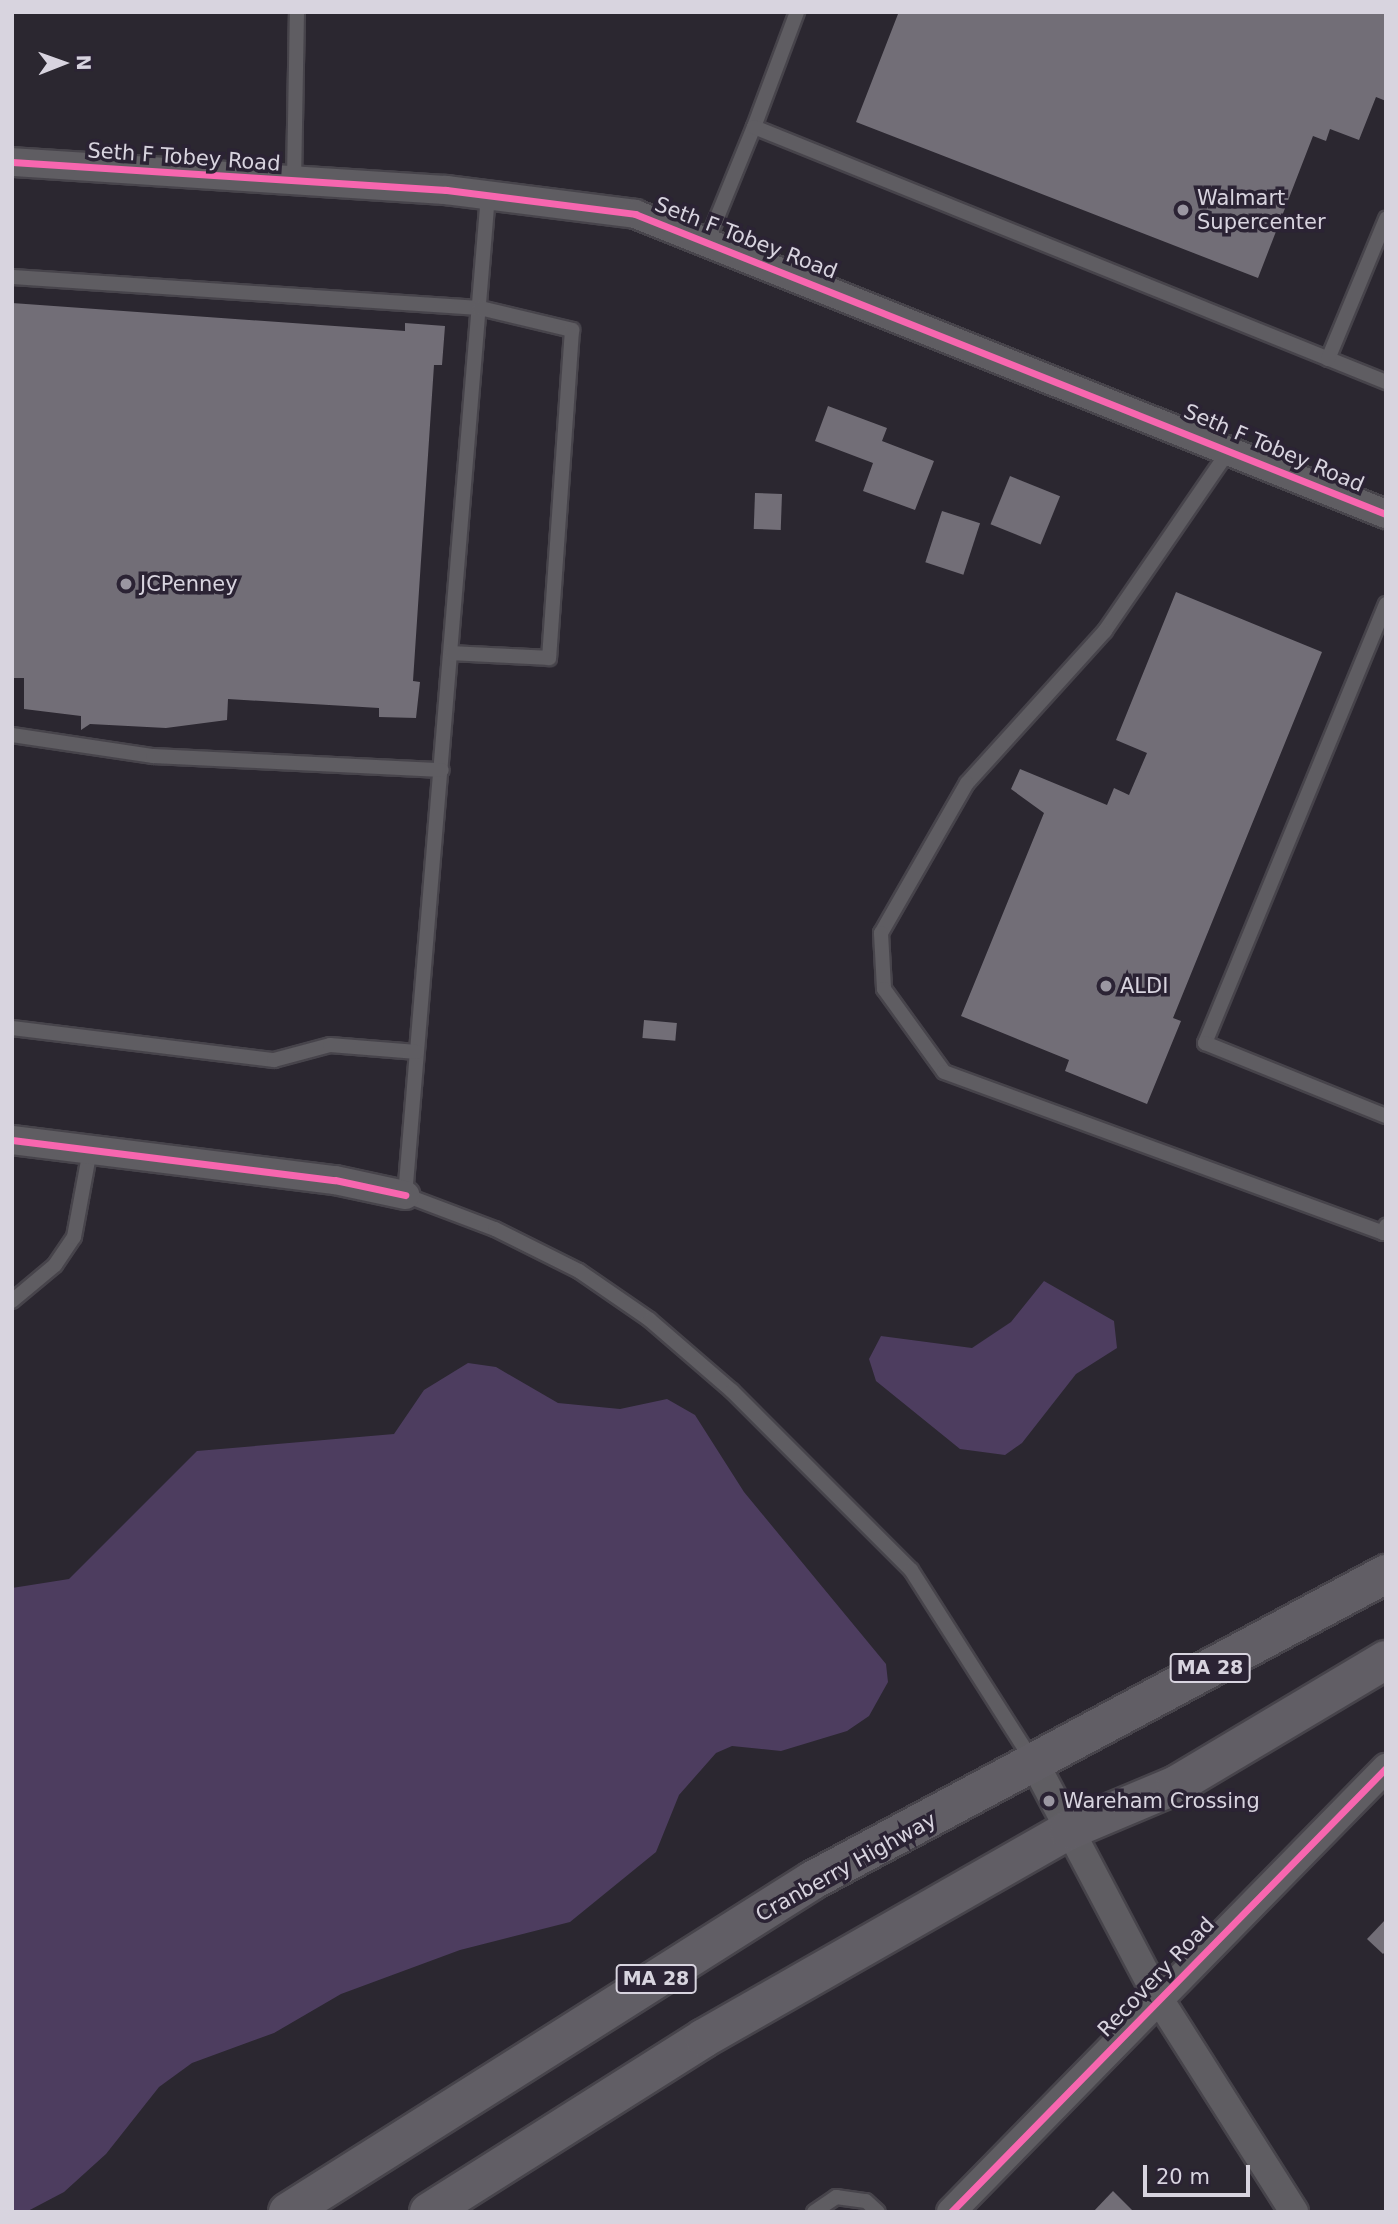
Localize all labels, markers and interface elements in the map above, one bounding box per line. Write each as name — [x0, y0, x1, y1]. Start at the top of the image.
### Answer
north arrow — [28, 28, 98, 98]
text: N — [73, 54, 95, 71]
street label: Seth F Tobey Road — [87, 138, 281, 176]
place label: Walmart Supercenter — [1197, 185, 1326, 235]
street label: Seth F Tobey Road — [651, 192, 841, 284]
marker: Walmart Supercenter — [1175, 202, 1191, 218]
street label: Seth F Tobey Road — [1180, 399, 1368, 497]
place label: JCPenney — [140, 571, 238, 597]
marker: JCPenney — [118, 576, 134, 592]
place label: ALDI — [1120, 973, 1168, 999]
marker: ALDI — [1098, 978, 1114, 994]
road number: MA 28 — [1168, 1652, 1252, 1684]
place label: Wareham Crossing — [1063, 1788, 1260, 1814]
marker: Wareham Crossing — [1041, 1793, 1057, 1809]
street label: Cranberry Highway — [751, 1807, 941, 1927]
street label: Recovery Road — [1092, 1912, 1220, 2042]
road number: MA 28 — [614, 1964, 698, 1994]
scale bar — [1146, 2150, 1253, 2194]
text: 20 m — [1156, 2165, 1210, 2189]

